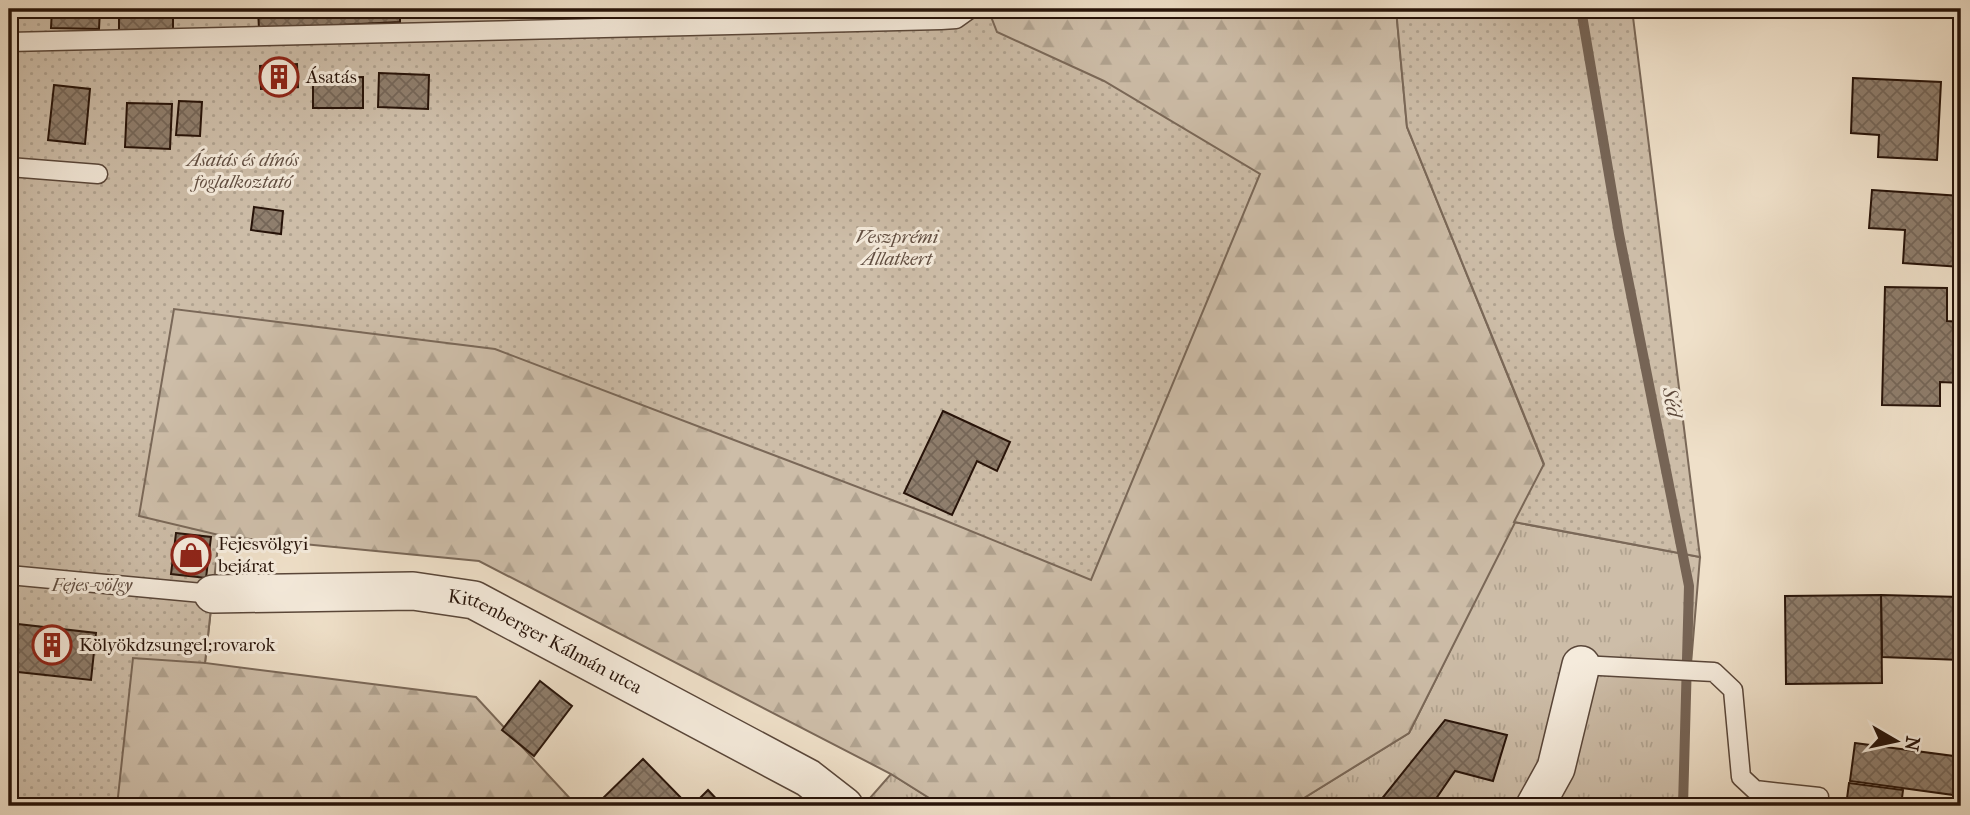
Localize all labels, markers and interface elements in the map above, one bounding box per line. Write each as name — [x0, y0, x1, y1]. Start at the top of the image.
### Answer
building icon: Ásatás — [258, 56, 300, 98]
place label: Ásatás — [305, 66, 357, 88]
park label: Ásatás és dínós foglalkoztató — [185, 148, 300, 193]
park label: Veszprémi Állatkert — [856, 226, 940, 270]
water label: Séd — [1657, 384, 1687, 421]
place label: Fejesvölgyi bejárat — [217, 533, 309, 577]
shop icon: Fejesvölgyi bejárat — [170, 534, 212, 576]
park label: Fejes-völgy — [51, 574, 133, 596]
street label: Kittenberger Kálmán utca — [447, 585, 646, 699]
building icon: Kölyökdzsungel;rovarok — [31, 624, 73, 666]
place label: Kölyökdzsungel;rovarok — [79, 634, 276, 656]
north arrow — [1862, 706, 1932, 776]
text: N — [1900, 735, 1924, 753]

